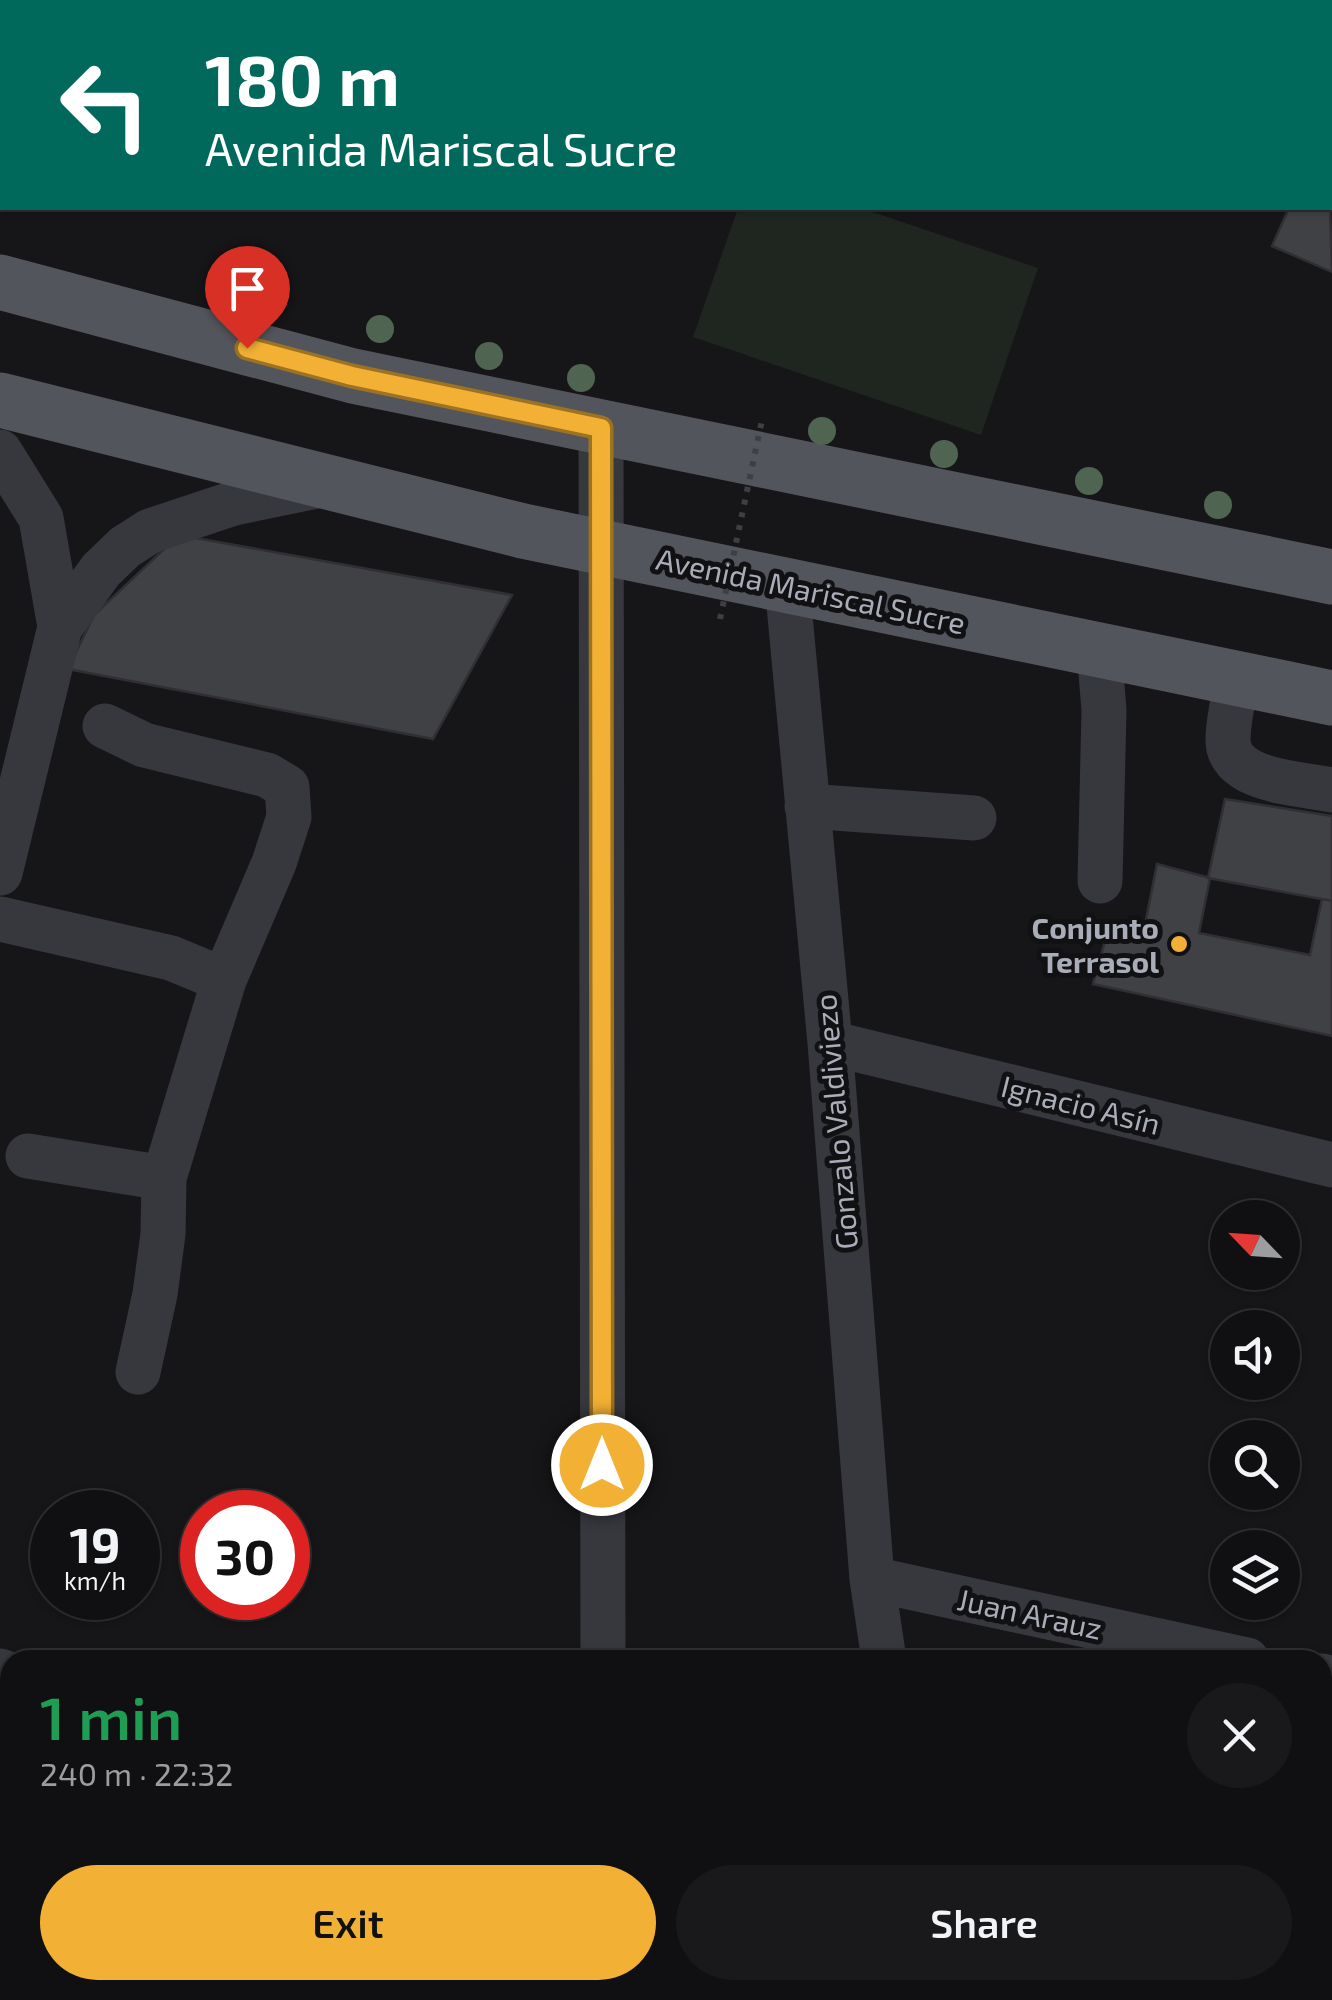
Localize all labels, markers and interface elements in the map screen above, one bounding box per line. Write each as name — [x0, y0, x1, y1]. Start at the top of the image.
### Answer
text: 180 m — [205, 36, 400, 120]
icon: left — [40, 40, 170, 170]
text: Avenida Mariscal Sucre — [205, 121, 677, 175]
pin — [205, 246, 290, 349]
icon: arrive — [220, 261, 275, 316]
street label: Avenida Mariscal Sucre — [653, 540, 969, 640]
place label: Conjunto Terrasol — [1032, 909, 1159, 979]
marker: Conjunto Terrasol — [1168, 933, 1190, 955]
street label: Gonzalo Valdiviezo — [806, 993, 864, 1251]
street label: Ignacio Asín — [998, 1067, 1164, 1141]
north arrow — [1210, 1200, 1300, 1290]
map controls — [1210, 1200, 1300, 1620]
button: sound — [1210, 1310, 1300, 1400]
position arrow — [550, 1413, 654, 1517]
button: search — [1210, 1420, 1300, 1510]
speed limit sign: 30 — [180, 1490, 310, 1620]
text: 19 — [69, 1513, 121, 1573]
button: layers — [1210, 1530, 1300, 1620]
text: km/h — [64, 1565, 126, 1595]
street label: Juan Arauz — [954, 1580, 1106, 1646]
text: 1 min — [40, 1680, 182, 1752]
button: close — [1187, 1683, 1292, 1788]
text: 240 m · 22:32 — [40, 1754, 233, 1792]
button: Exit — [40, 1865, 656, 1980]
button: Share — [676, 1865, 1292, 1980]

